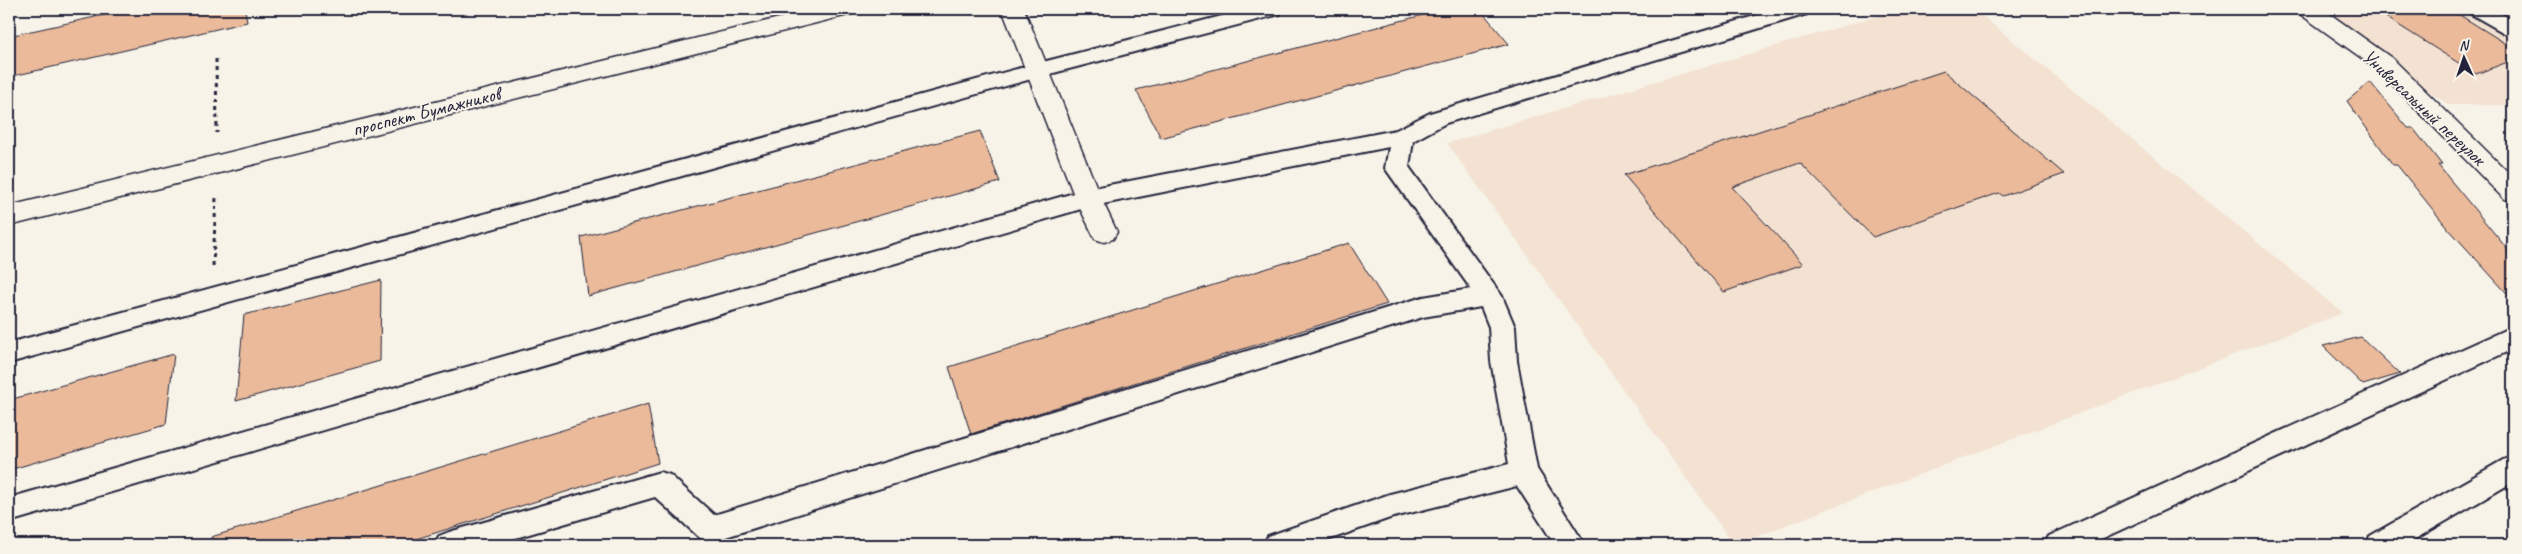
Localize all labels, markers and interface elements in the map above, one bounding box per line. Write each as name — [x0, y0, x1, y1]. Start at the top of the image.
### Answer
north arrow — [2440, 32, 2490, 82]
text: N — [2459, 37, 2470, 54]
street label: Универсальный переулок — [2357, 44, 2492, 172]
street label: проспект Бумажников — [350, 80, 506, 142]

